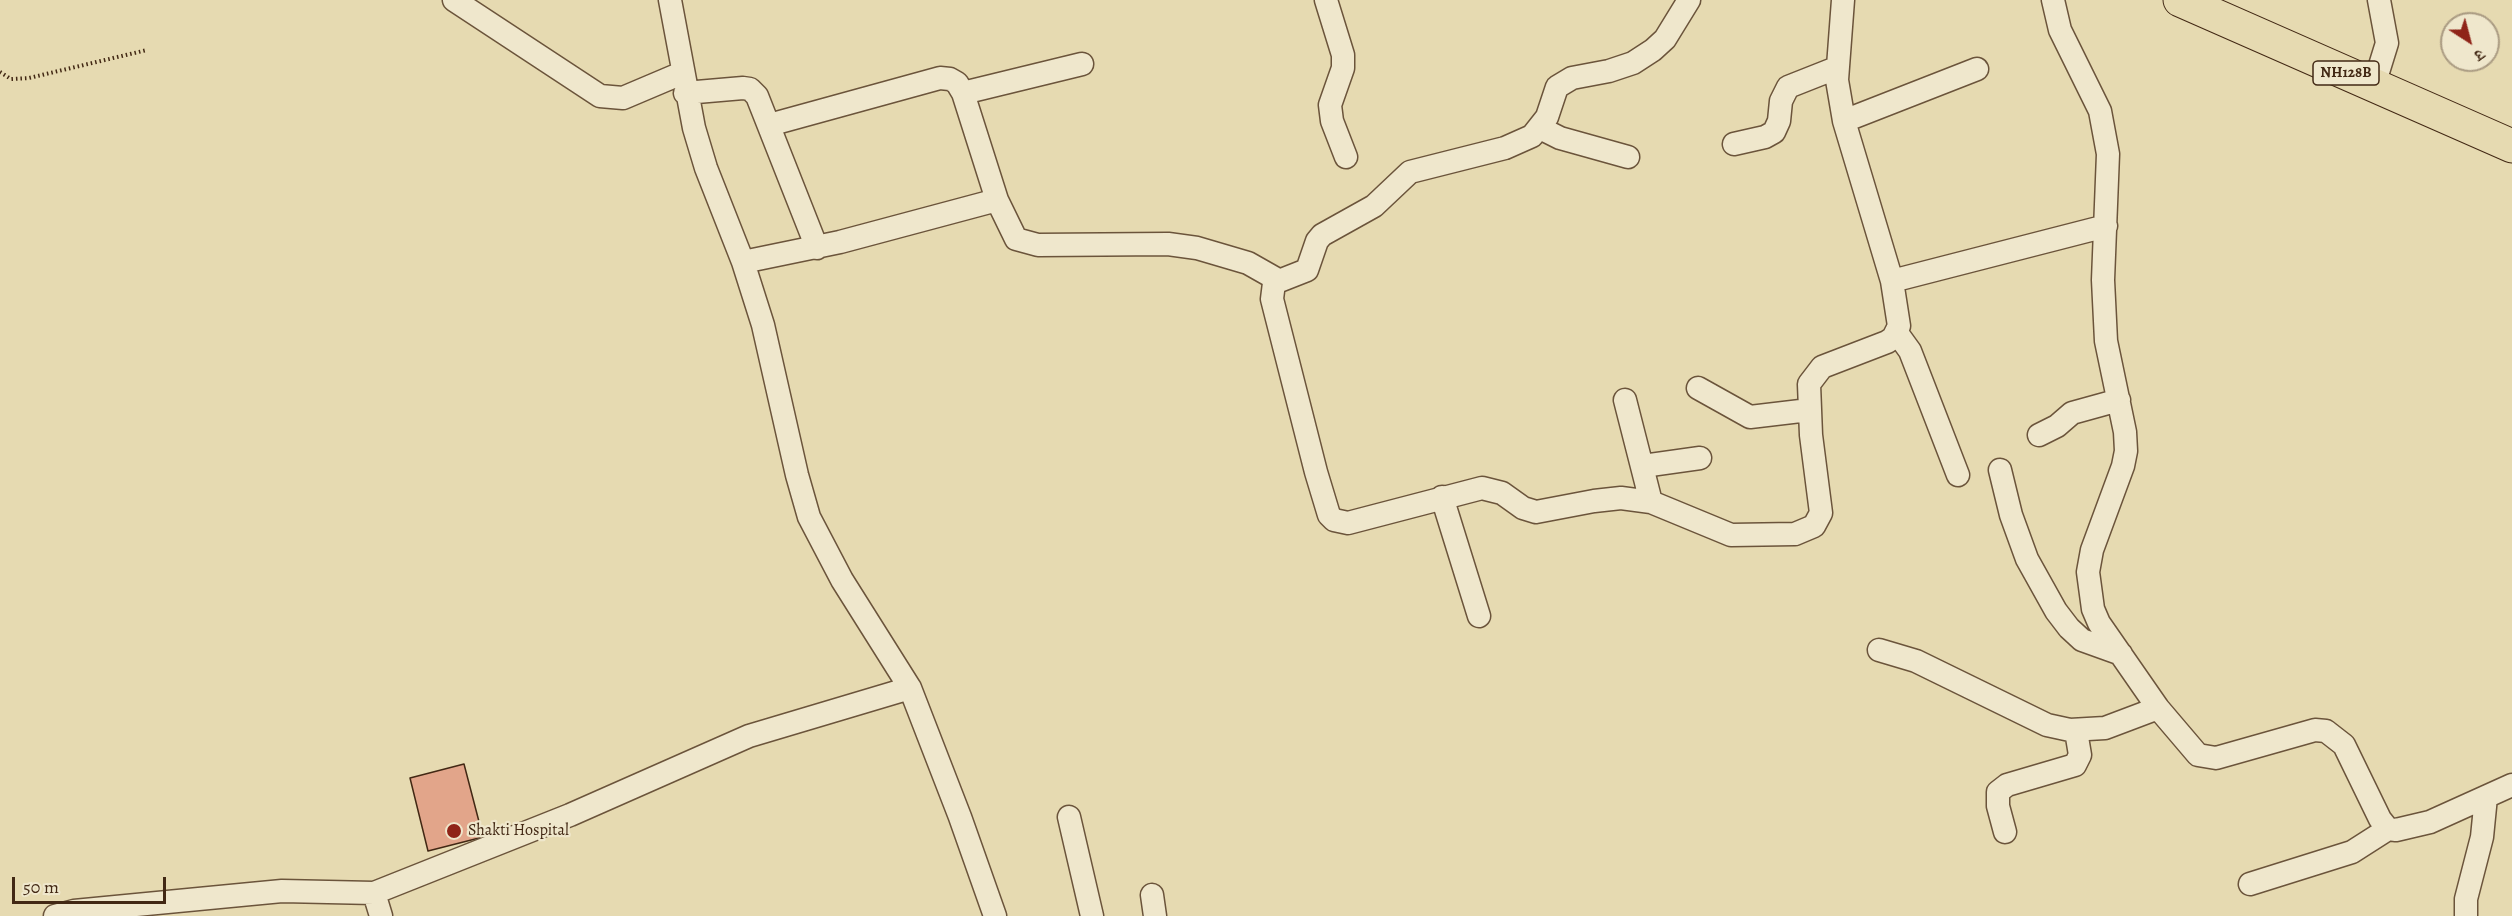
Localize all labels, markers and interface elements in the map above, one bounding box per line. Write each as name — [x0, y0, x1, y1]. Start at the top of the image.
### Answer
north arrow — [2440, 12, 2500, 72]
text: उ — [2470, 44, 2489, 66]
road number: NH128B — [2313, 61, 2379, 85]
place label: Shakti Hospital — [468, 821, 569, 841]
marker: Shakti Hospital — [445, 822, 463, 840]
scale bar — [15, 865, 170, 903]
text: 50 m — [23, 875, 59, 899]

